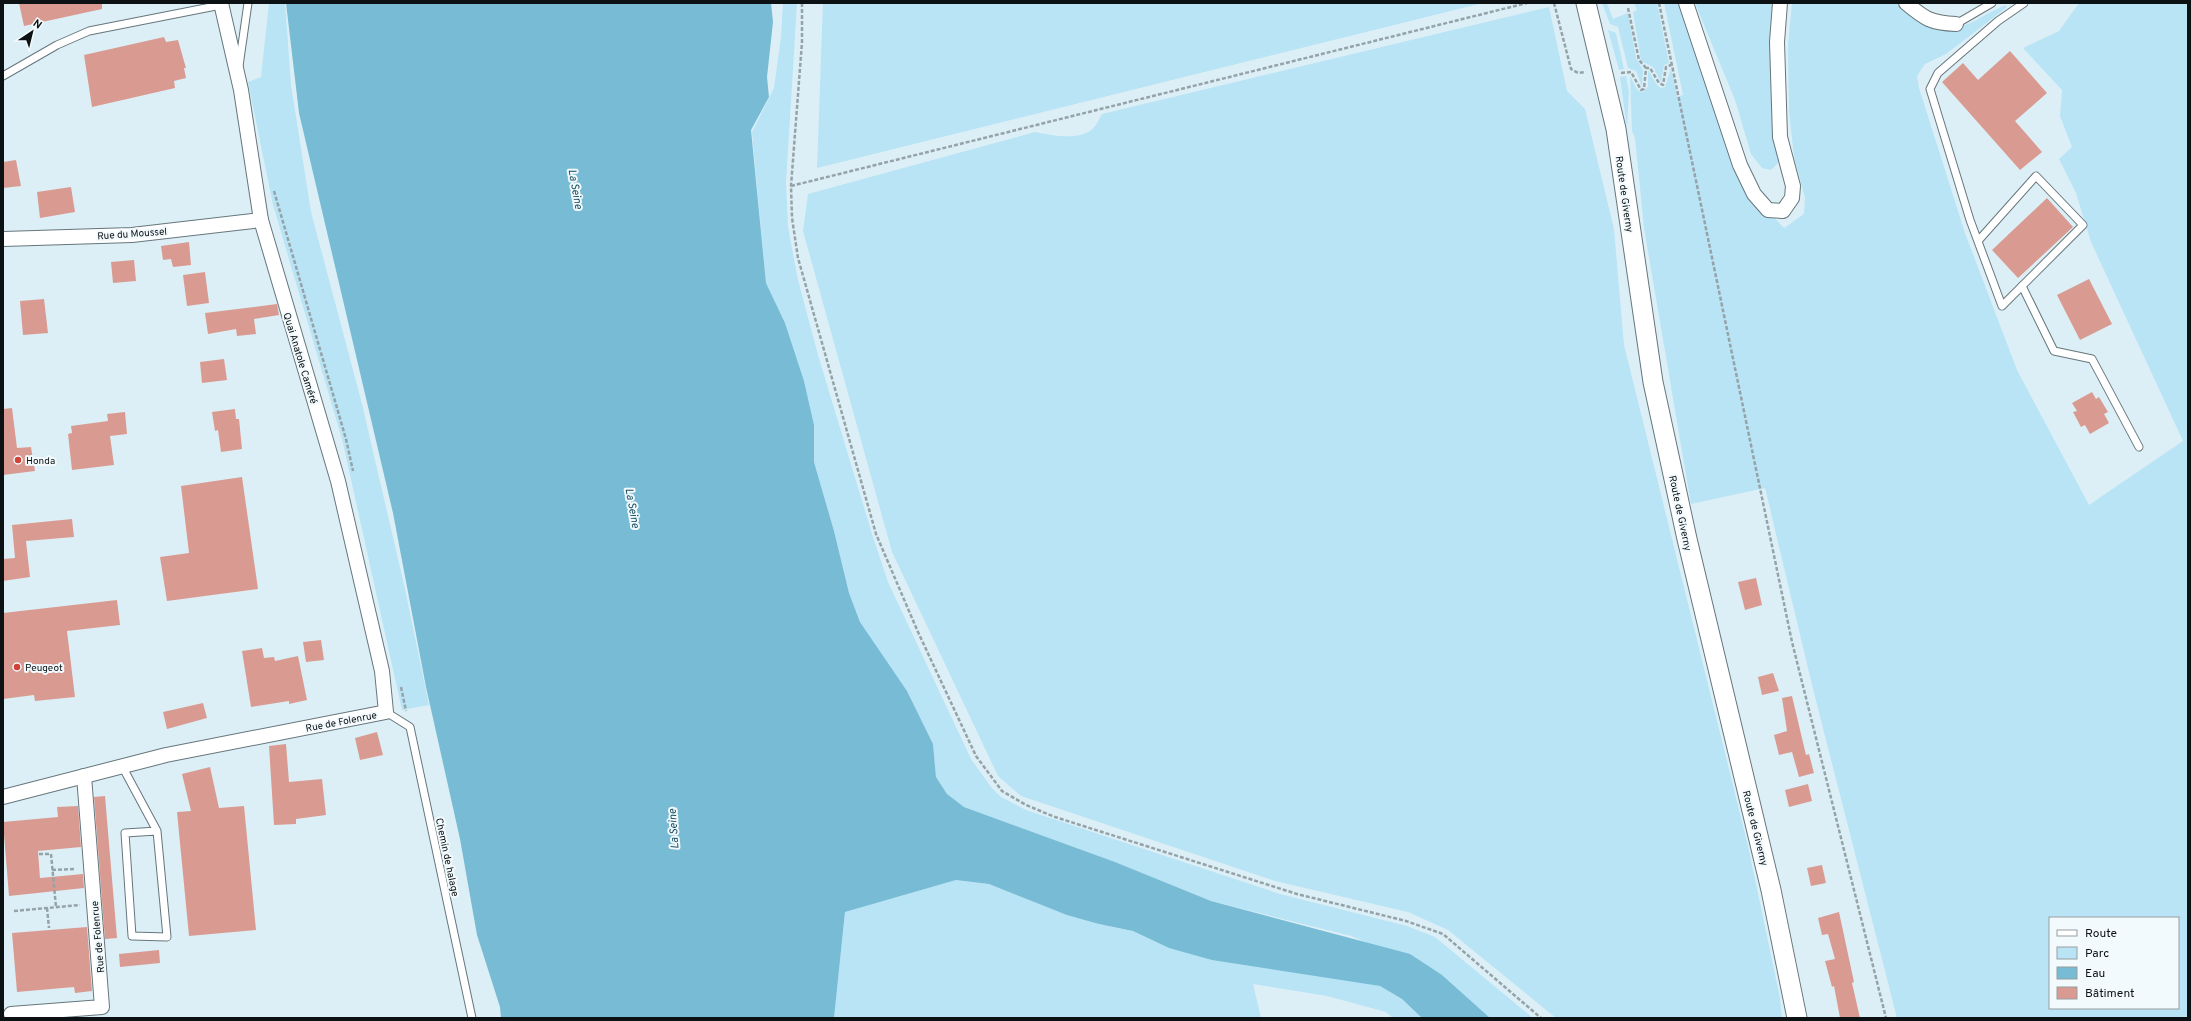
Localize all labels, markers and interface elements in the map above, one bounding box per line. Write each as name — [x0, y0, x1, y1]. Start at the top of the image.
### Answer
north arrow — [12, 12, 52, 52]
text: N — [30, 17, 44, 33]
street label: Route de Giverny — [1612, 155, 1635, 233]
water label: La Seine — [565, 168, 585, 211]
street label: Rue du Moussel — [97, 226, 167, 243]
street label: Quai Anatole Caméré — [279, 311, 320, 406]
marker: Honda — [13, 455, 23, 465]
place label: Honda — [26, 455, 55, 468]
street label: Route de Giverny — [1665, 474, 1694, 552]
water label: La Seine — [622, 487, 642, 530]
marker: Peugeot — [12, 662, 22, 672]
place label: Peugeot — [25, 662, 63, 675]
street label: Rue de Folenrue — [305, 709, 378, 736]
street label: Route de Giverny — [1739, 789, 1770, 867]
water label: La Seine — [666, 808, 682, 850]
street label: Chemin de halage — [432, 817, 461, 898]
street label: Rue de Folenrue — [89, 900, 108, 973]
legend — [2049, 917, 2179, 1009]
text: Route — [2085, 926, 2117, 942]
text: Parc — [2085, 946, 2109, 962]
text: Eau — [2085, 966, 2105, 982]
text: Bâtiment — [2085, 986, 2135, 1002]

